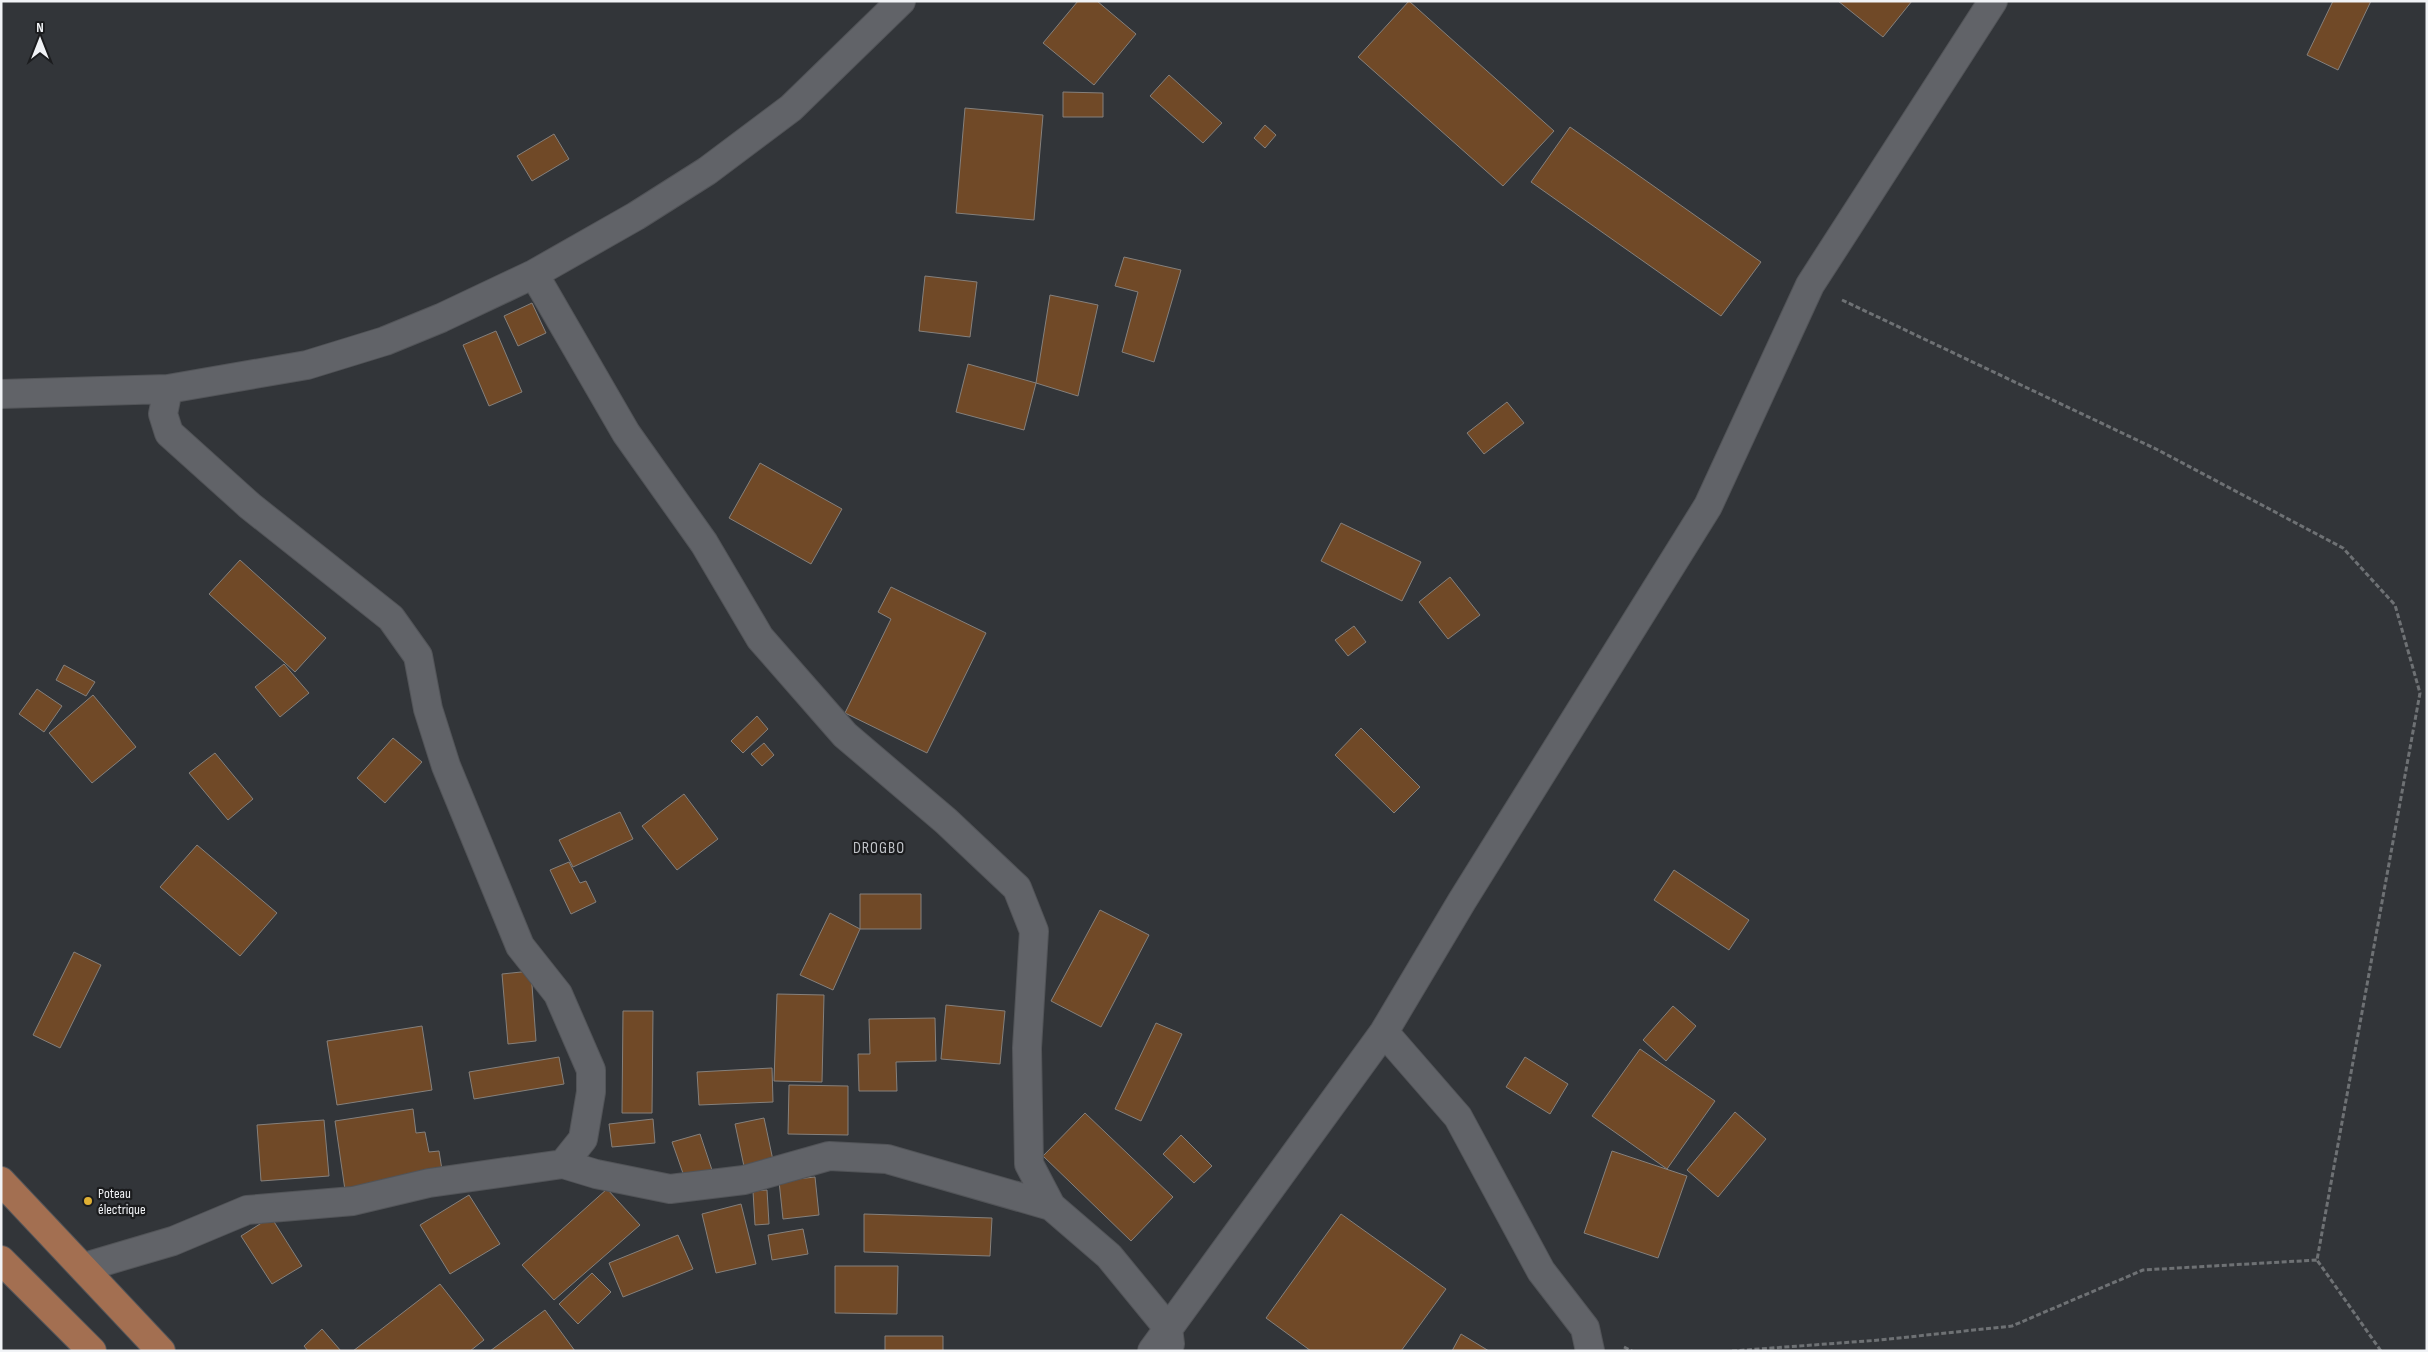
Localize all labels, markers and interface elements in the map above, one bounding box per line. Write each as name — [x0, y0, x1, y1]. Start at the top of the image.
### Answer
north arrow — [15, 15, 65, 65]
text: N — [36, 19, 44, 36]
district label: DROGBO — [853, 839, 905, 858]
place label: Poteau électrique — [98, 1185, 146, 1218]
marker: Poteau électrique — [82, 1195, 94, 1207]

